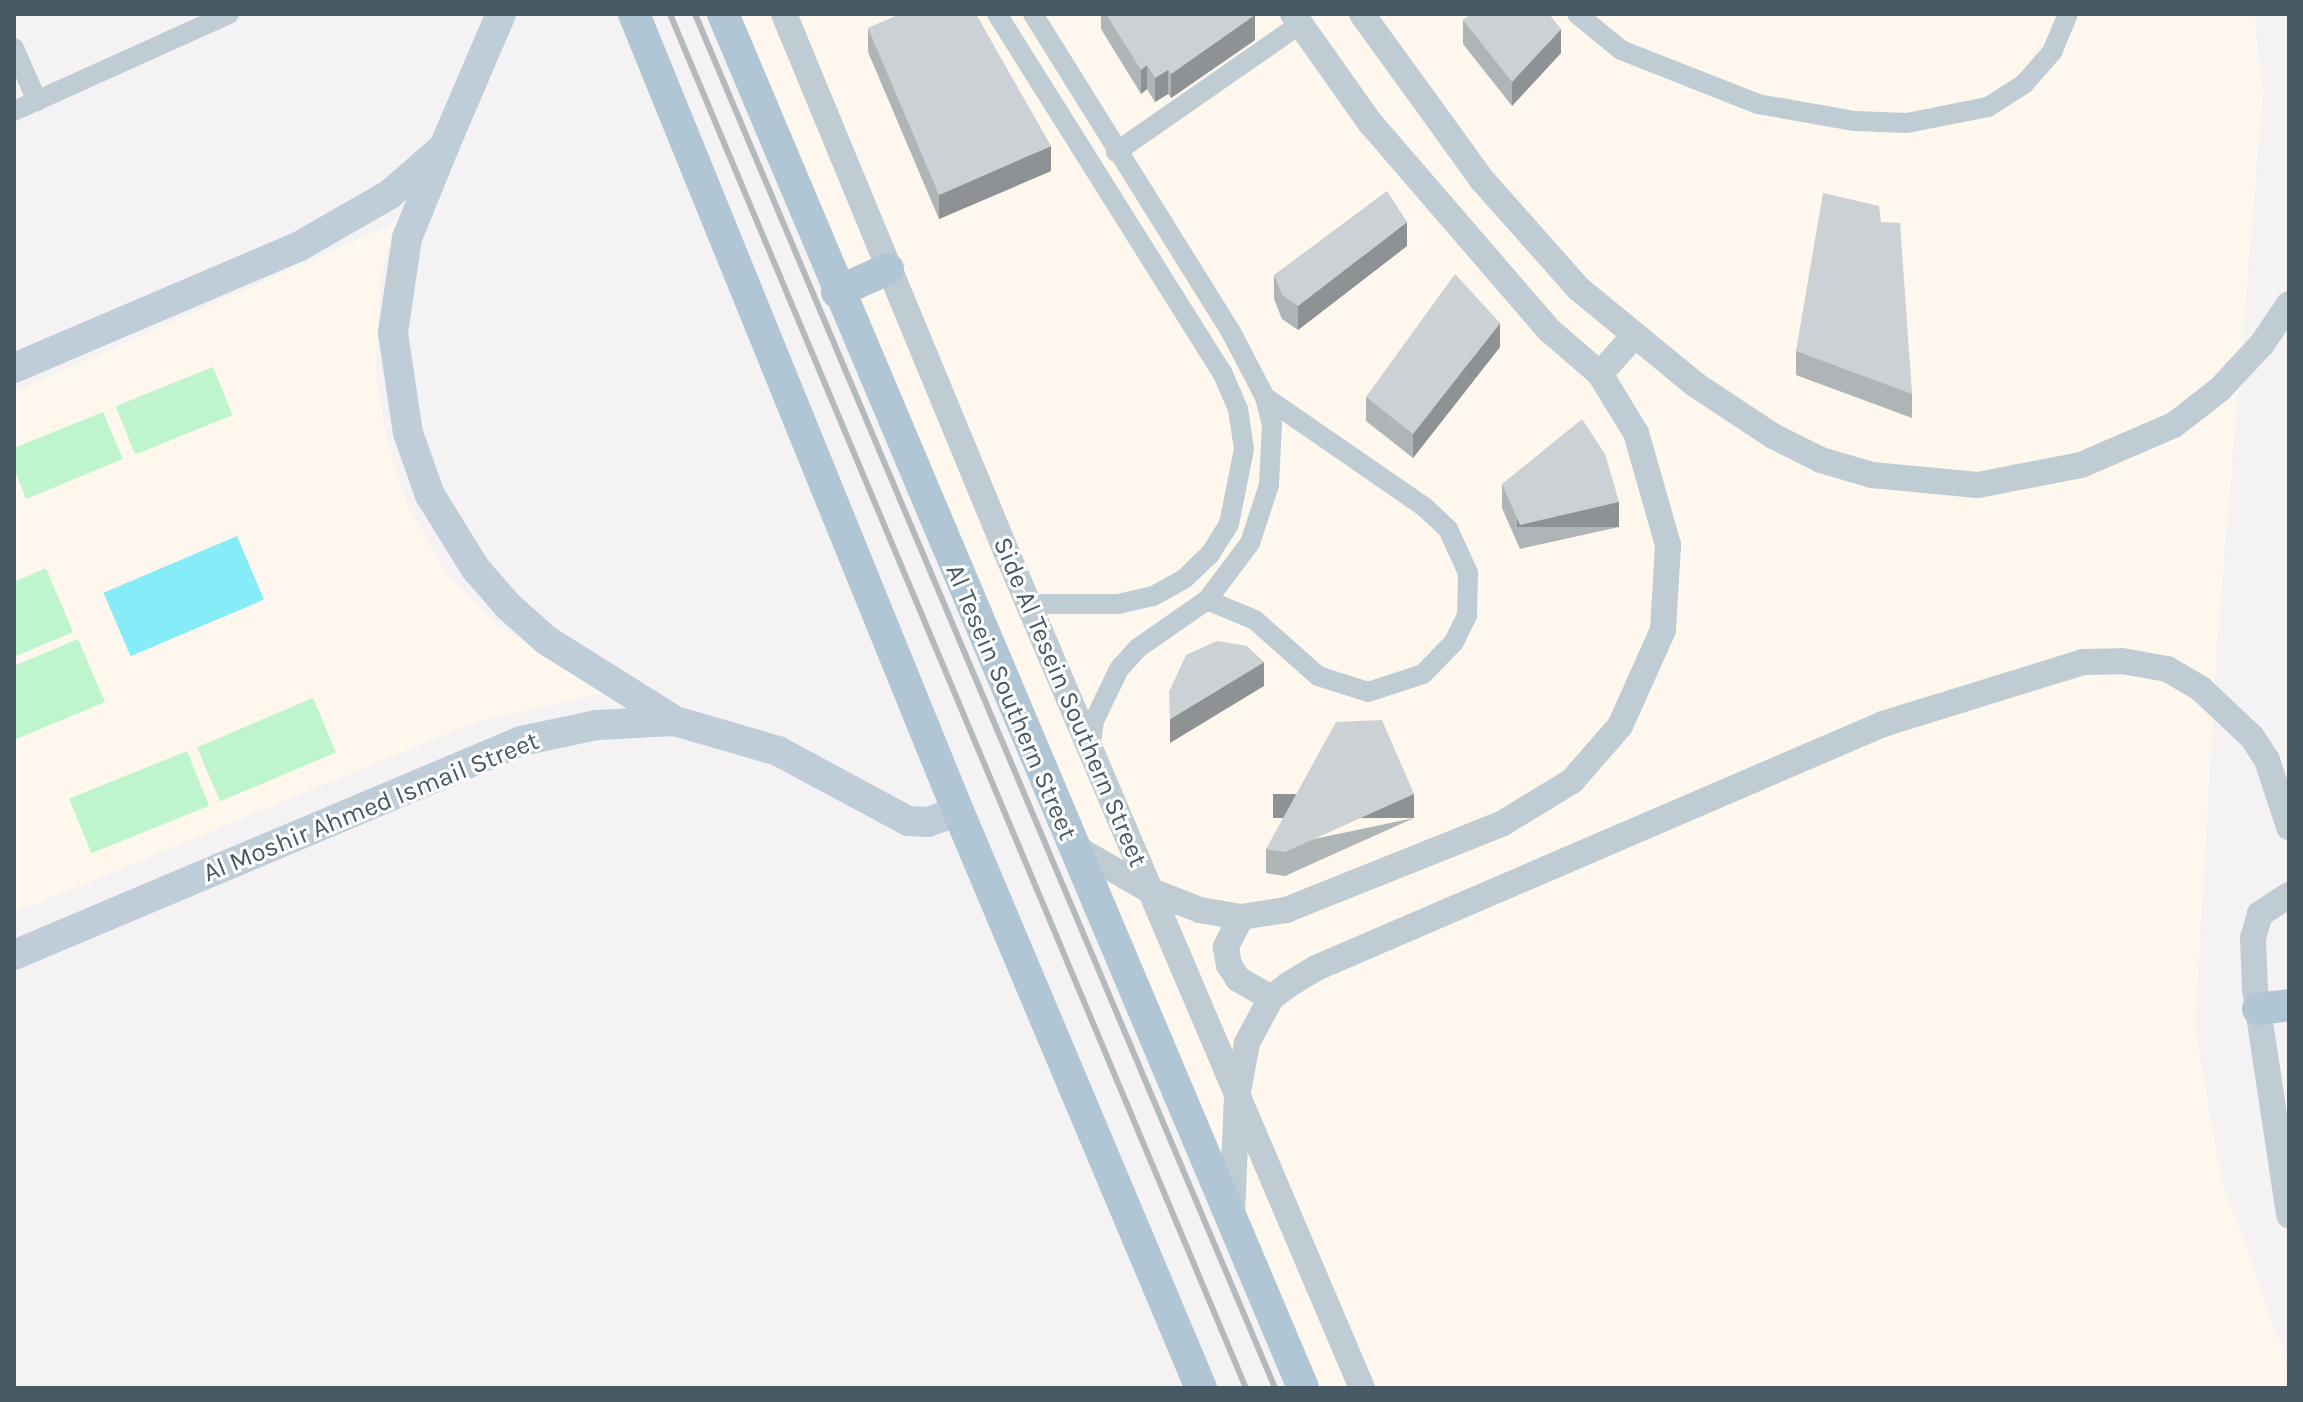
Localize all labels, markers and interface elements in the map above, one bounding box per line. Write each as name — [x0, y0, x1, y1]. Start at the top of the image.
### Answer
street label: Side Al Tesein Southern Street — [986, 533, 1154, 871]
street label: Al Tesein Southern Street — [939, 559, 1083, 845]
street label: Al Moshir Ahmed Ismail Street — [199, 725, 543, 889]

